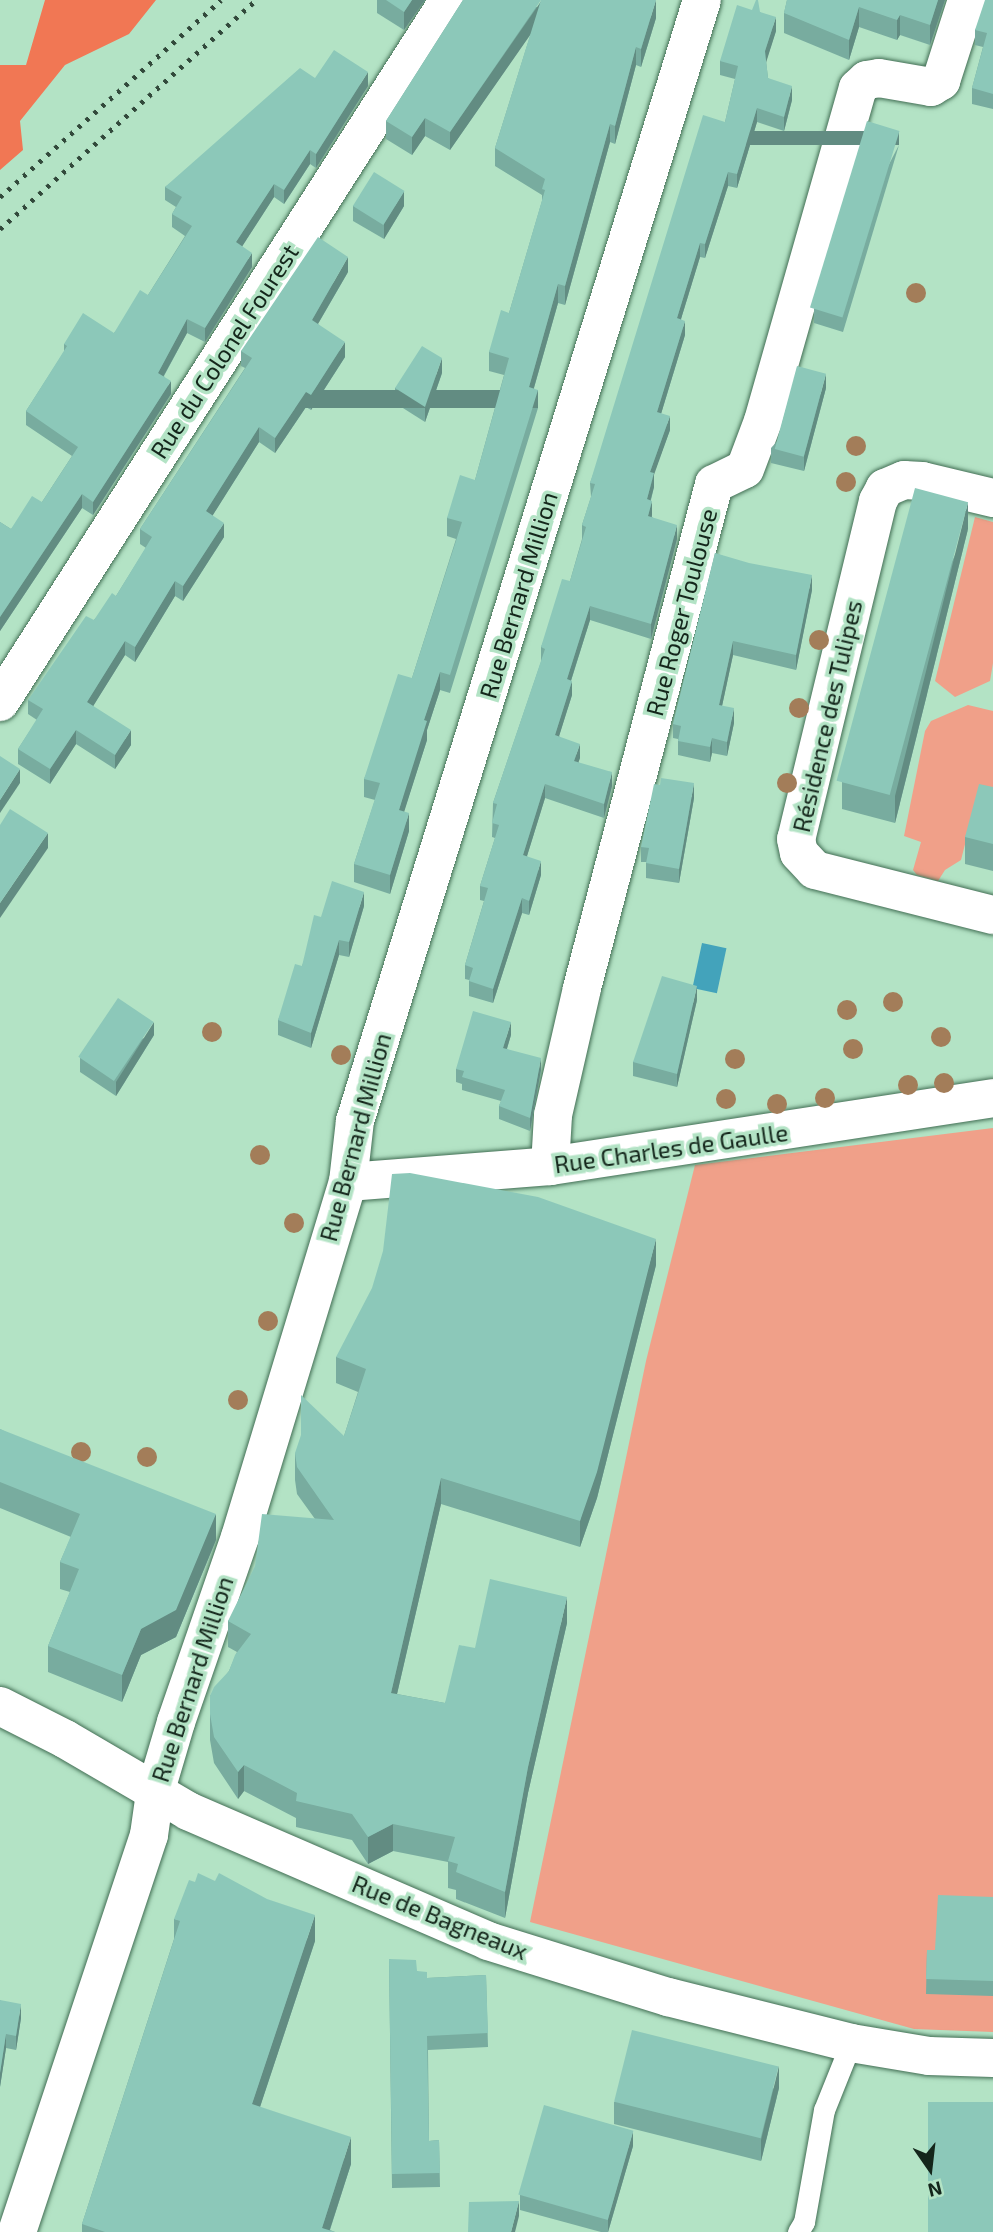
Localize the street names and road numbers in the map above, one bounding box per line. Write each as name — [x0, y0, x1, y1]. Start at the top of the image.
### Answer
street label: Rue du Colonel Fourest — [144, 238, 304, 464]
street label: Rue Bernard Million — [473, 488, 563, 702]
street label: Rue Roger Toulouse — [639, 505, 723, 719]
street label: Résidence des Tulipes — [786, 597, 868, 835]
street label: Rue Bernard Million — [313, 1030, 397, 1244]
street label: Rue Charles de Gaulle — [552, 1117, 790, 1179]
street label: Rue Bernard Million — [145, 1573, 239, 1785]
street label: Rue de Bagneaux — [348, 1869, 532, 1965]

